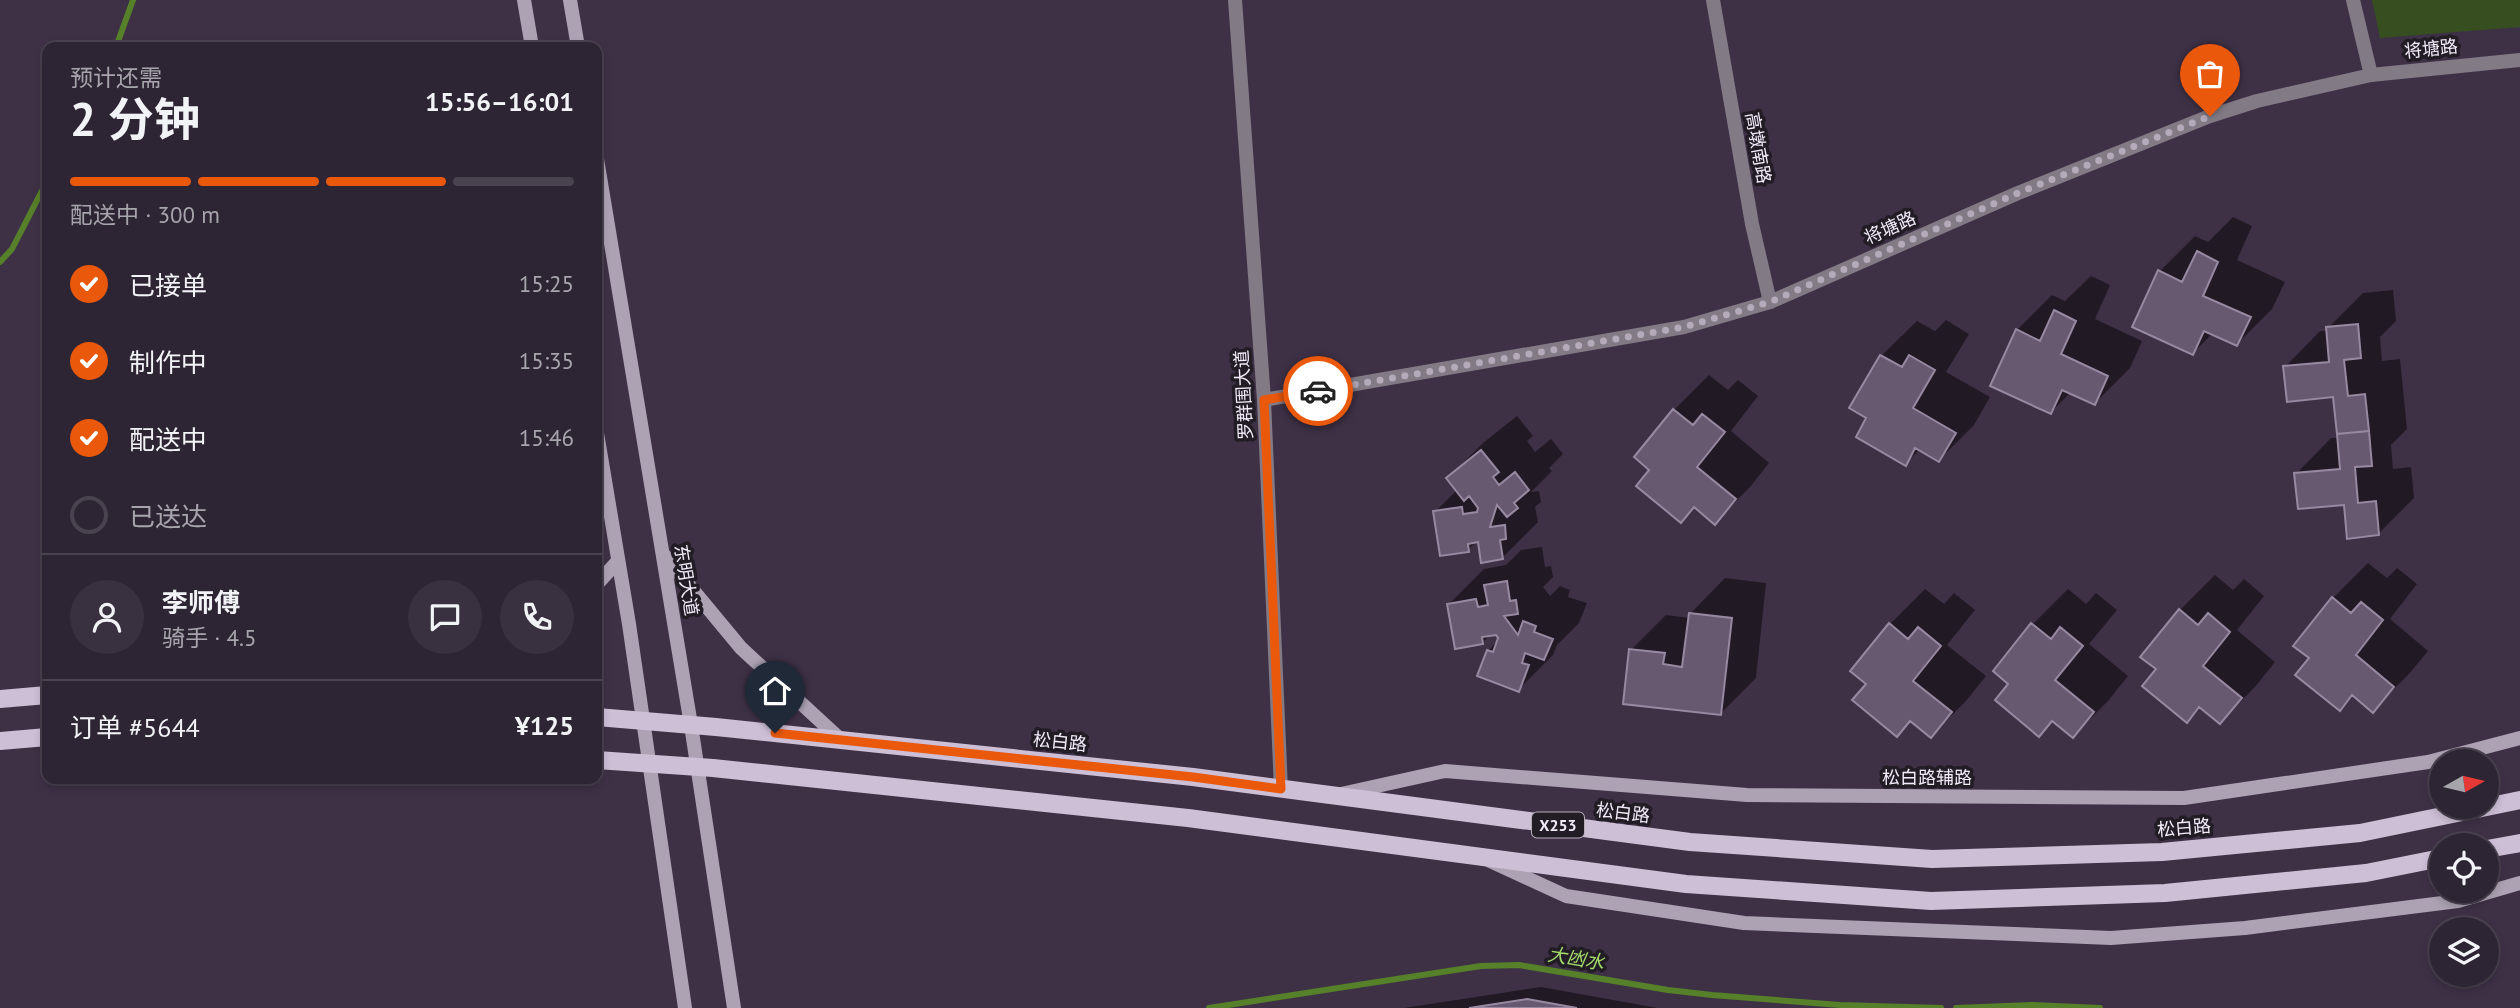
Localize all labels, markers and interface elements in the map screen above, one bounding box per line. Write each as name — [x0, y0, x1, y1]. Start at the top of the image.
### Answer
street label: 将塘路 — [2403, 34, 2459, 63]
pin — [2180, 44, 2240, 116]
icon: bag — [2191, 55, 2229, 93]
text: 预计还需 — [70, 63, 162, 92]
text: 15:56–16:01 — [425, 85, 574, 118]
text: 2 分钟 — [70, 89, 200, 149]
street label: 高墩南路 — [1741, 110, 1776, 185]
text: 配送中 · 300 m — [70, 200, 220, 229]
street label: 将塘路 — [1860, 206, 1919, 249]
icon: check — [70, 265, 108, 303]
text: 已接单 — [129, 269, 207, 302]
text: 15:25 — [519, 269, 574, 298]
icon: check — [70, 342, 108, 380]
text: 制作中 — [129, 346, 207, 379]
text: 15:35 — [519, 346, 574, 375]
street label: 罗群围大道 — [1230, 349, 1257, 441]
courier — [1283, 356, 1353, 426]
icon: car — [1299, 372, 1337, 410]
icon: check — [70, 419, 108, 457]
text: 配送中 — [129, 423, 207, 456]
text: 15:46 — [519, 423, 574, 452]
text: 已送达 — [129, 500, 207, 533]
street label: 东明大道 — [670, 543, 703, 617]
button: person — [70, 580, 144, 654]
button: chat — [408, 580, 482, 654]
button: phone — [500, 580, 574, 654]
text: 李师傅 — [162, 586, 240, 619]
text: 骑手 · 4.5 — [162, 623, 256, 652]
pin — [745, 661, 805, 733]
icon: home — [756, 672, 794, 710]
text: ¥125 — [515, 709, 574, 742]
text: 订单 #5644 — [70, 711, 200, 744]
street label: 松白路 — [1032, 727, 1088, 756]
north arrow — [2429, 749, 2499, 819]
map controls — [2429, 749, 2499, 987]
street label: 松白路辅路 — [1882, 766, 1972, 789]
street label: 松白路 — [1595, 798, 1651, 827]
road number: X253 — [1532, 812, 1584, 838]
street label: 松白路 — [2156, 814, 2212, 841]
button: locate — [2429, 833, 2499, 903]
button: layers — [2429, 917, 2499, 987]
water label: 大凼水 — [1546, 942, 1607, 974]

